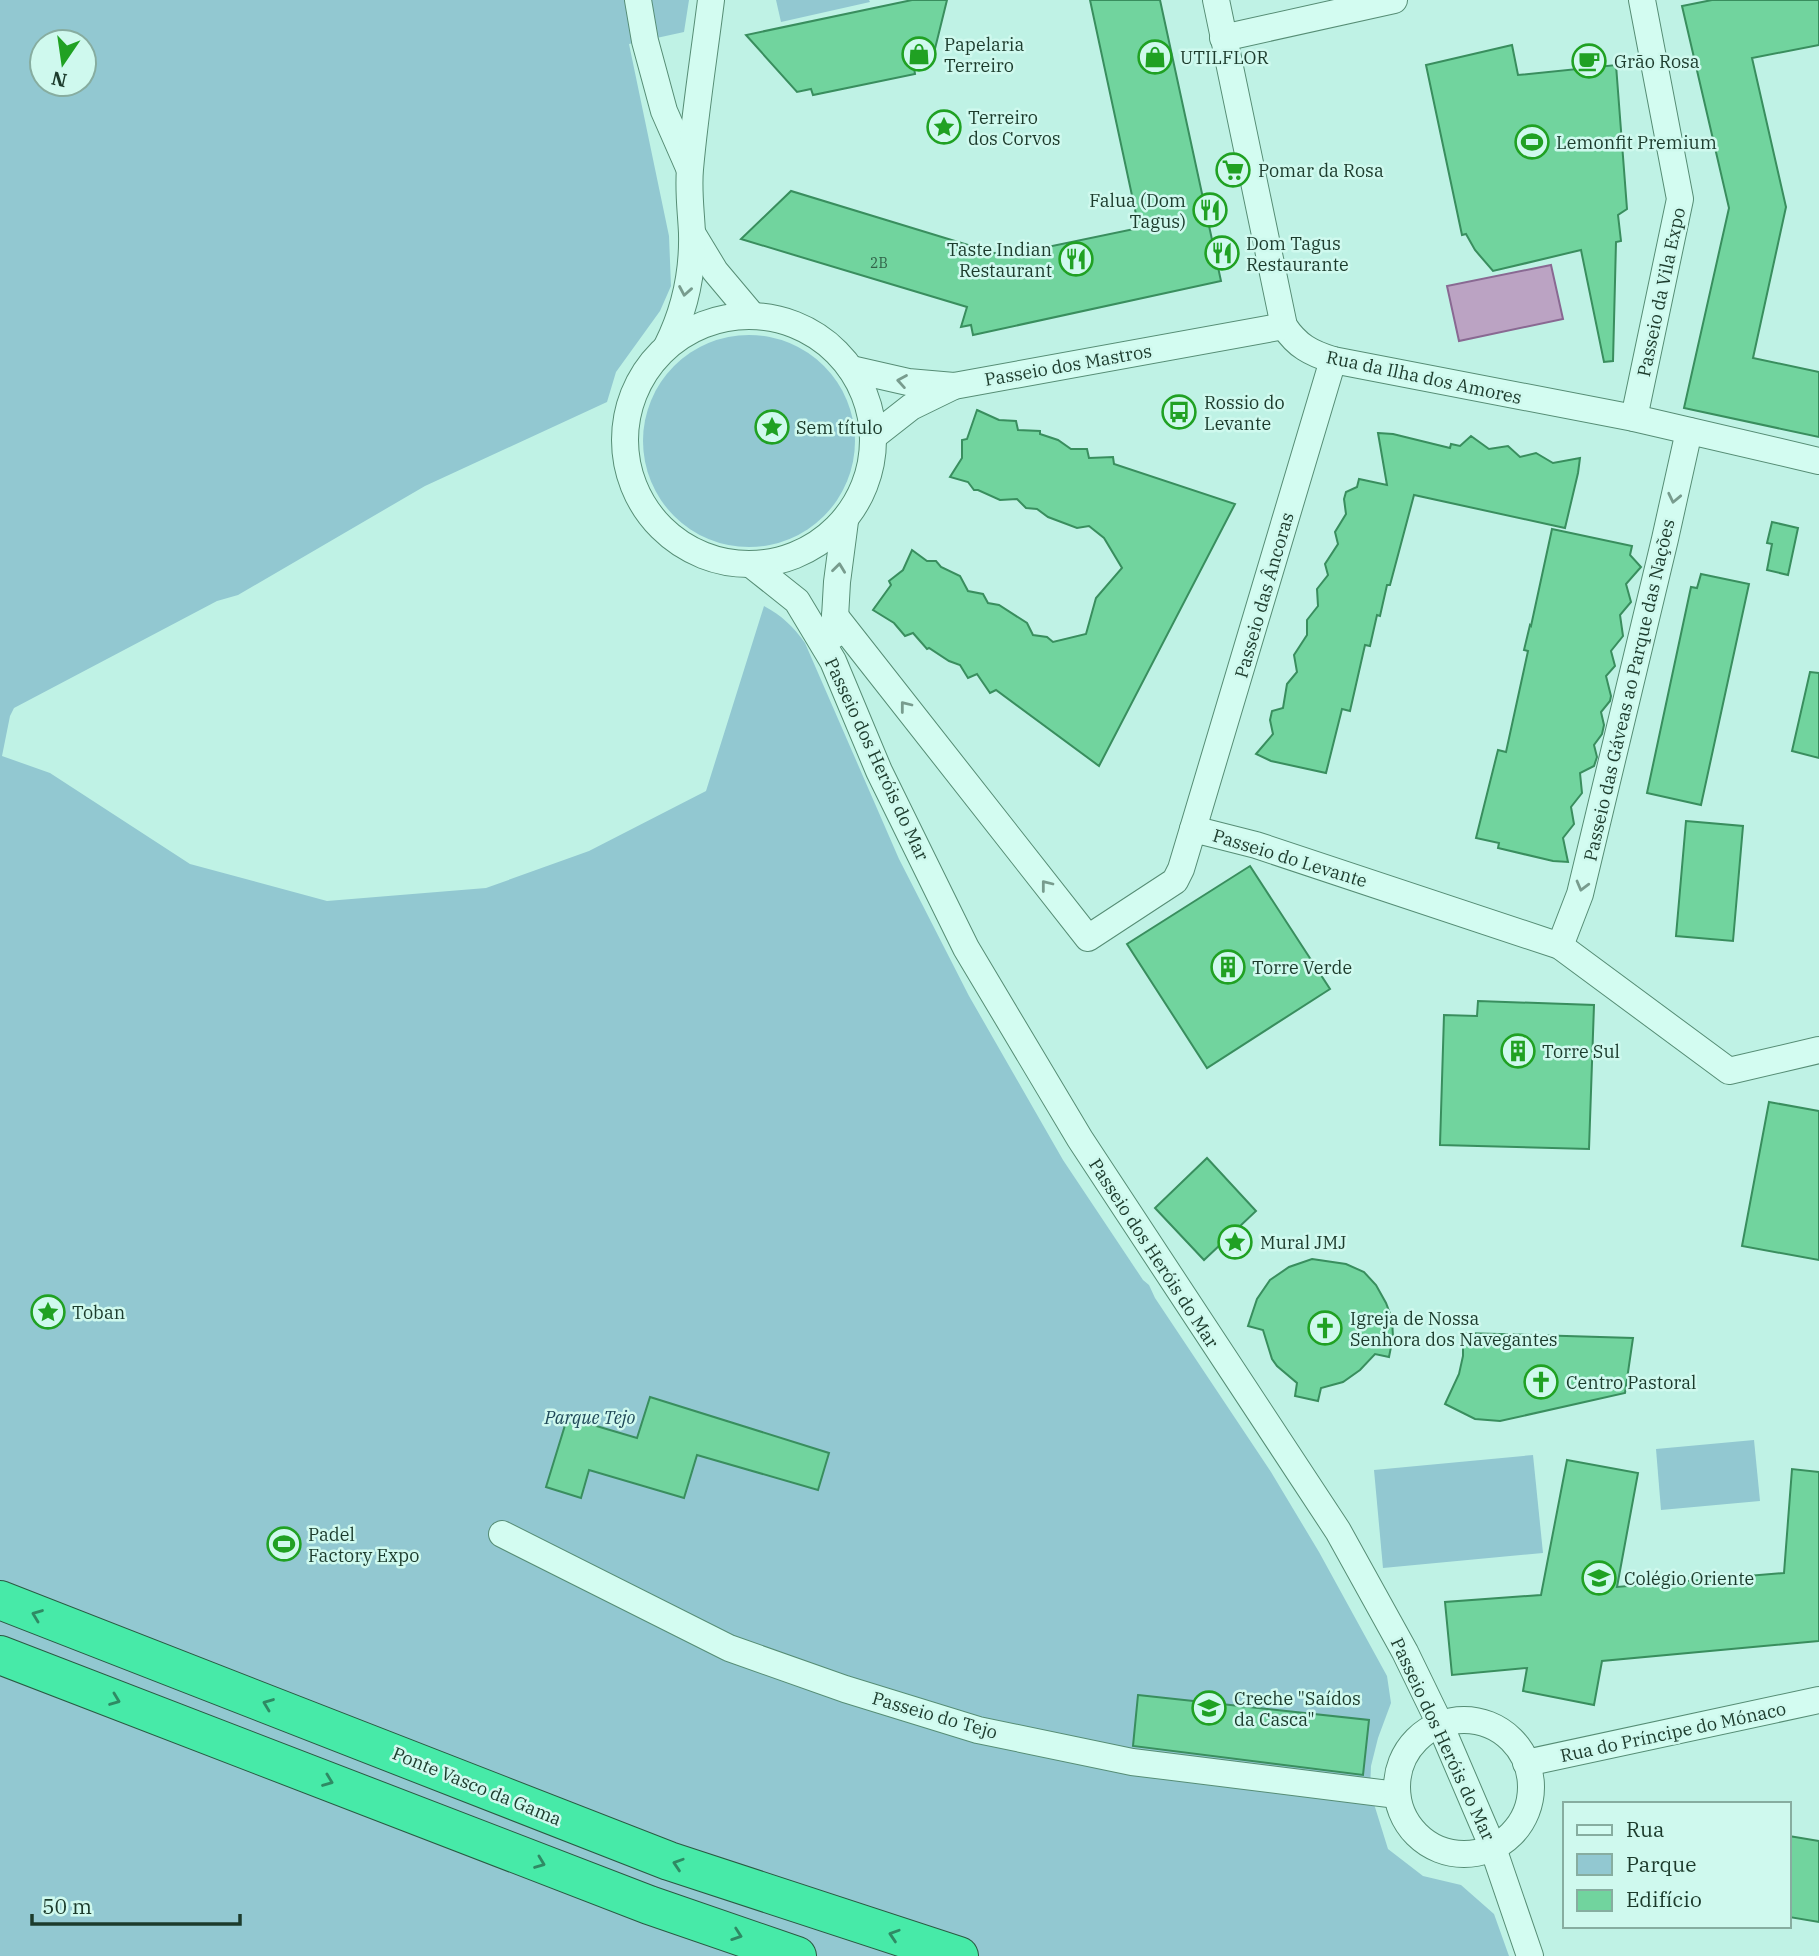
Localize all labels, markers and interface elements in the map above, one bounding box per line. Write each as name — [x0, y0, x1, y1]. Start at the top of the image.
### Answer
north arrow — [28, 28, 98, 98]
place label: Papelaria Terreiro — [944, 33, 1025, 77]
shop icon: Papelaria Terreiro — [900, 35, 938, 73]
shop icon: UTILFLOR — [1136, 38, 1174, 76]
cafe icon: Grão Rosa — [1570, 42, 1608, 80]
place label: UTILFLOR — [1180, 46, 1269, 69]
place label: Grão Rosa — [1614, 50, 1700, 73]
text: N — [49, 66, 69, 93]
place label: Terreiro dos Corvos — [968, 106, 1061, 150]
place icon: Terreiro dos Corvos — [925, 108, 963, 146]
sports icon: Lemonfit Premium — [1513, 123, 1551, 161]
place label: Lemonfit Premium — [1556, 131, 1717, 154]
supermarket icon: Pomar da Rosa — [1214, 151, 1252, 189]
place label: Pomar da Rosa — [1258, 159, 1384, 182]
place label: Falua (Dom Tagus) — [1089, 189, 1186, 233]
restaurant icon: Falua (Dom Tagus) — [1191, 191, 1229, 229]
street label: Passeio da Vila Expo — [1632, 205, 1690, 379]
place label: Dom Tagus Restaurante — [1246, 232, 1349, 276]
restaurant icon: Dom Tagus Restaurante — [1203, 234, 1241, 272]
place label: Taste Indian Restaurant — [947, 238, 1052, 282]
restaurant icon: Taste Indian Restaurant — [1057, 240, 1095, 278]
house number: 2B — [870, 254, 888, 272]
one-way arrow — [678, 285, 693, 297]
street label: Passeio dos Mastros — [983, 339, 1153, 391]
street label: Rua da Ilha dos Amores — [1324, 345, 1524, 409]
one-way arrow — [896, 374, 908, 389]
place label: Rossio do Levante — [1204, 391, 1285, 435]
bus stop icon: Rossio do Levante — [1160, 393, 1198, 431]
place icon: Sem título — [753, 408, 791, 446]
place label: Sem título — [796, 416, 883, 439]
one-way arrow — [1668, 491, 1683, 503]
street label: Passeio das Âncoras — [1229, 509, 1299, 681]
street label: Passeio das Gáveas ao Parque das Nações — [1578, 517, 1680, 863]
one-way arrow — [831, 562, 846, 574]
street label: Passeio dos Heróis do Mar — [820, 654, 934, 864]
one-way arrow — [901, 701, 914, 713]
street label: Passeio do Levante — [1210, 824, 1370, 892]
one-way arrow — [1576, 879, 1590, 891]
one-way arrow — [1041, 880, 1054, 892]
building icon: Torre Verde — [1209, 948, 1247, 986]
place label: Torre Verde — [1252, 956, 1352, 979]
building icon: Torre Sul — [1499, 1032, 1537, 1070]
place label: Torre Sul — [1542, 1040, 1620, 1063]
street label: Passeio dos Heróis do Mar — [1084, 1154, 1224, 1352]
place icon: Mural JMJ — [1216, 1223, 1254, 1261]
place label: Mural JMJ — [1260, 1231, 1346, 1254]
place icon: Toban — [29, 1293, 67, 1331]
place label: Toban — [72, 1301, 125, 1324]
place label: Igreja de Nossa Senhora dos Navegantes — [1350, 1307, 1558, 1351]
church icon: Igreja de Nossa Senhora dos Navegantes — [1306, 1309, 1344, 1347]
church icon: Centro Pastoral — [1522, 1363, 1560, 1401]
place label: Centro Pastoral — [1566, 1371, 1696, 1394]
park label: Parque Tejo — [543, 1406, 636, 1429]
place label: Padel Factory Expo — [308, 1523, 419, 1567]
sports icon: Padel Factory Expo — [265, 1525, 303, 1563]
school or university icon: Colégio Oriente — [1580, 1559, 1618, 1597]
place label: Colégio Oriente — [1624, 1567, 1754, 1590]
one-way arrow — [32, 1609, 44, 1623]
street label: Passeio dos Heróis do Mar — [1386, 1634, 1500, 1844]
street label: Passeio do Tejo — [870, 1686, 1000, 1744]
place label: Creche "Saídos da Casca" — [1234, 1687, 1361, 1731]
school or university icon: Creche "Saídos da Casca" — [1190, 1689, 1228, 1727]
one-way arrow — [109, 1692, 121, 1706]
street label: Rua do Príncipe do Mónaco — [1558, 1697, 1788, 1767]
one-way arrow — [263, 1698, 275, 1712]
street label: Ponte Vasco da Gama — [389, 1742, 565, 1831]
one-way arrow — [321, 1773, 333, 1787]
legend — [1563, 1802, 1791, 1928]
text: Rua — [1626, 1815, 1664, 1843]
text: Parque — [1626, 1850, 1696, 1878]
one-way arrow — [534, 1854, 546, 1868]
one-way arrow — [673, 1858, 685, 1872]
scale bar — [32, 1882, 240, 1926]
text: Edifício — [1626, 1885, 1702, 1913]
text: 50 m — [42, 1892, 92, 1920]
one-way arrow — [730, 1927, 742, 1941]
one-way arrow — [889, 1929, 901, 1943]

